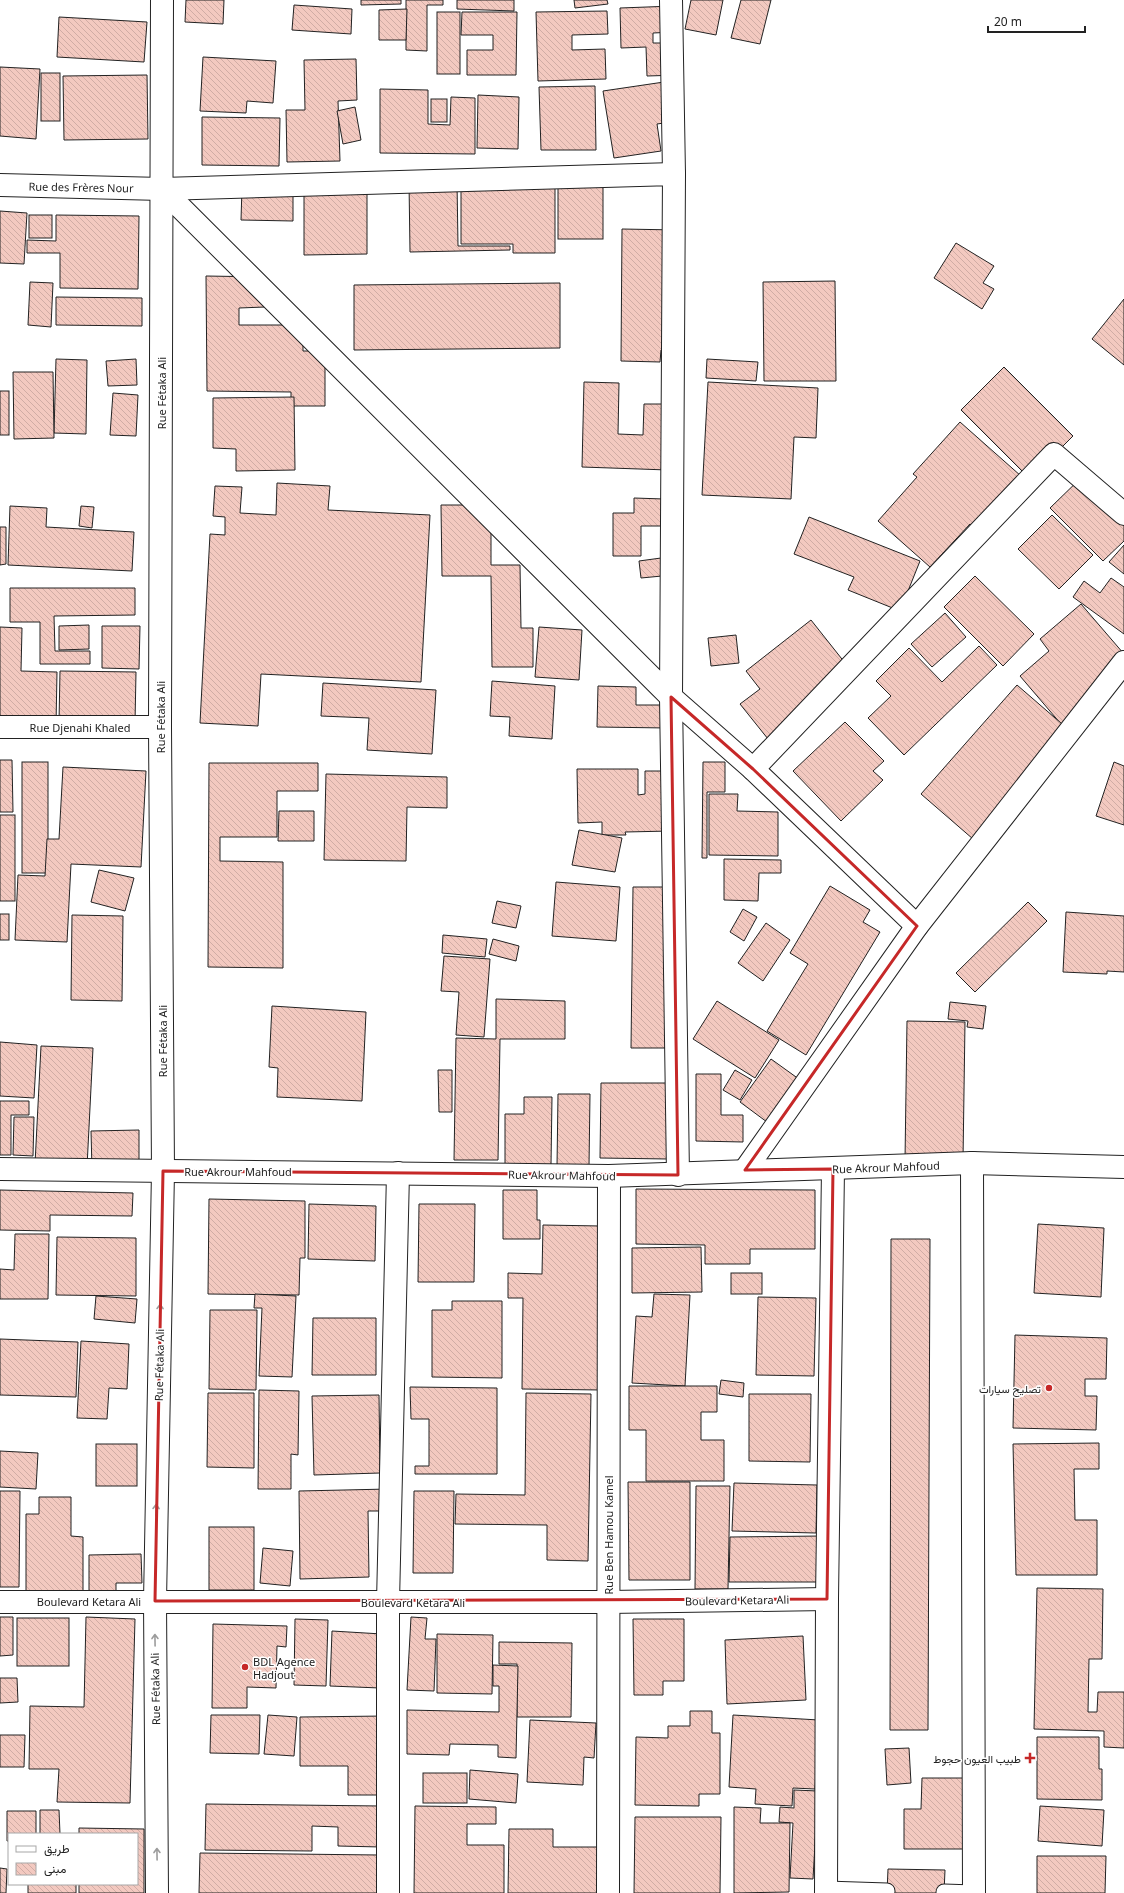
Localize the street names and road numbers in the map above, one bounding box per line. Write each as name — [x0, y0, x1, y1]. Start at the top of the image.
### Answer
street label: Rue des Frères Nour — [28, 179, 134, 195]
street label: Rue Fétaka Ali — [154, 357, 169, 429]
street label: Rue Fétaka Ali — [153, 681, 168, 753]
street label: Rue Djenahi Khaled — [30, 720, 130, 735]
street label: Rue Fétaka Ali — [155, 1005, 170, 1077]
street label: Rue Akrour Mahfoud — [832, 1158, 940, 1176]
street label: Rue Akrour Mahfoud — [184, 1164, 292, 1179]
street label: Rue Akrour Mahfoud — [508, 1167, 616, 1183]
street label: Rue Fétaka Ali — [151, 1329, 167, 1401]
street label: Rue Ben Hamou Kamel — [601, 1476, 616, 1594]
street label: Boulevard Ketara Ali — [685, 1592, 789, 1608]
street label: Boulevard Ketara Ali — [37, 1594, 141, 1609]
street label: Boulevard Ketara Ali — [361, 1595, 465, 1610]
street label: Rue Fétaka Ali — [147, 1653, 163, 1725]

